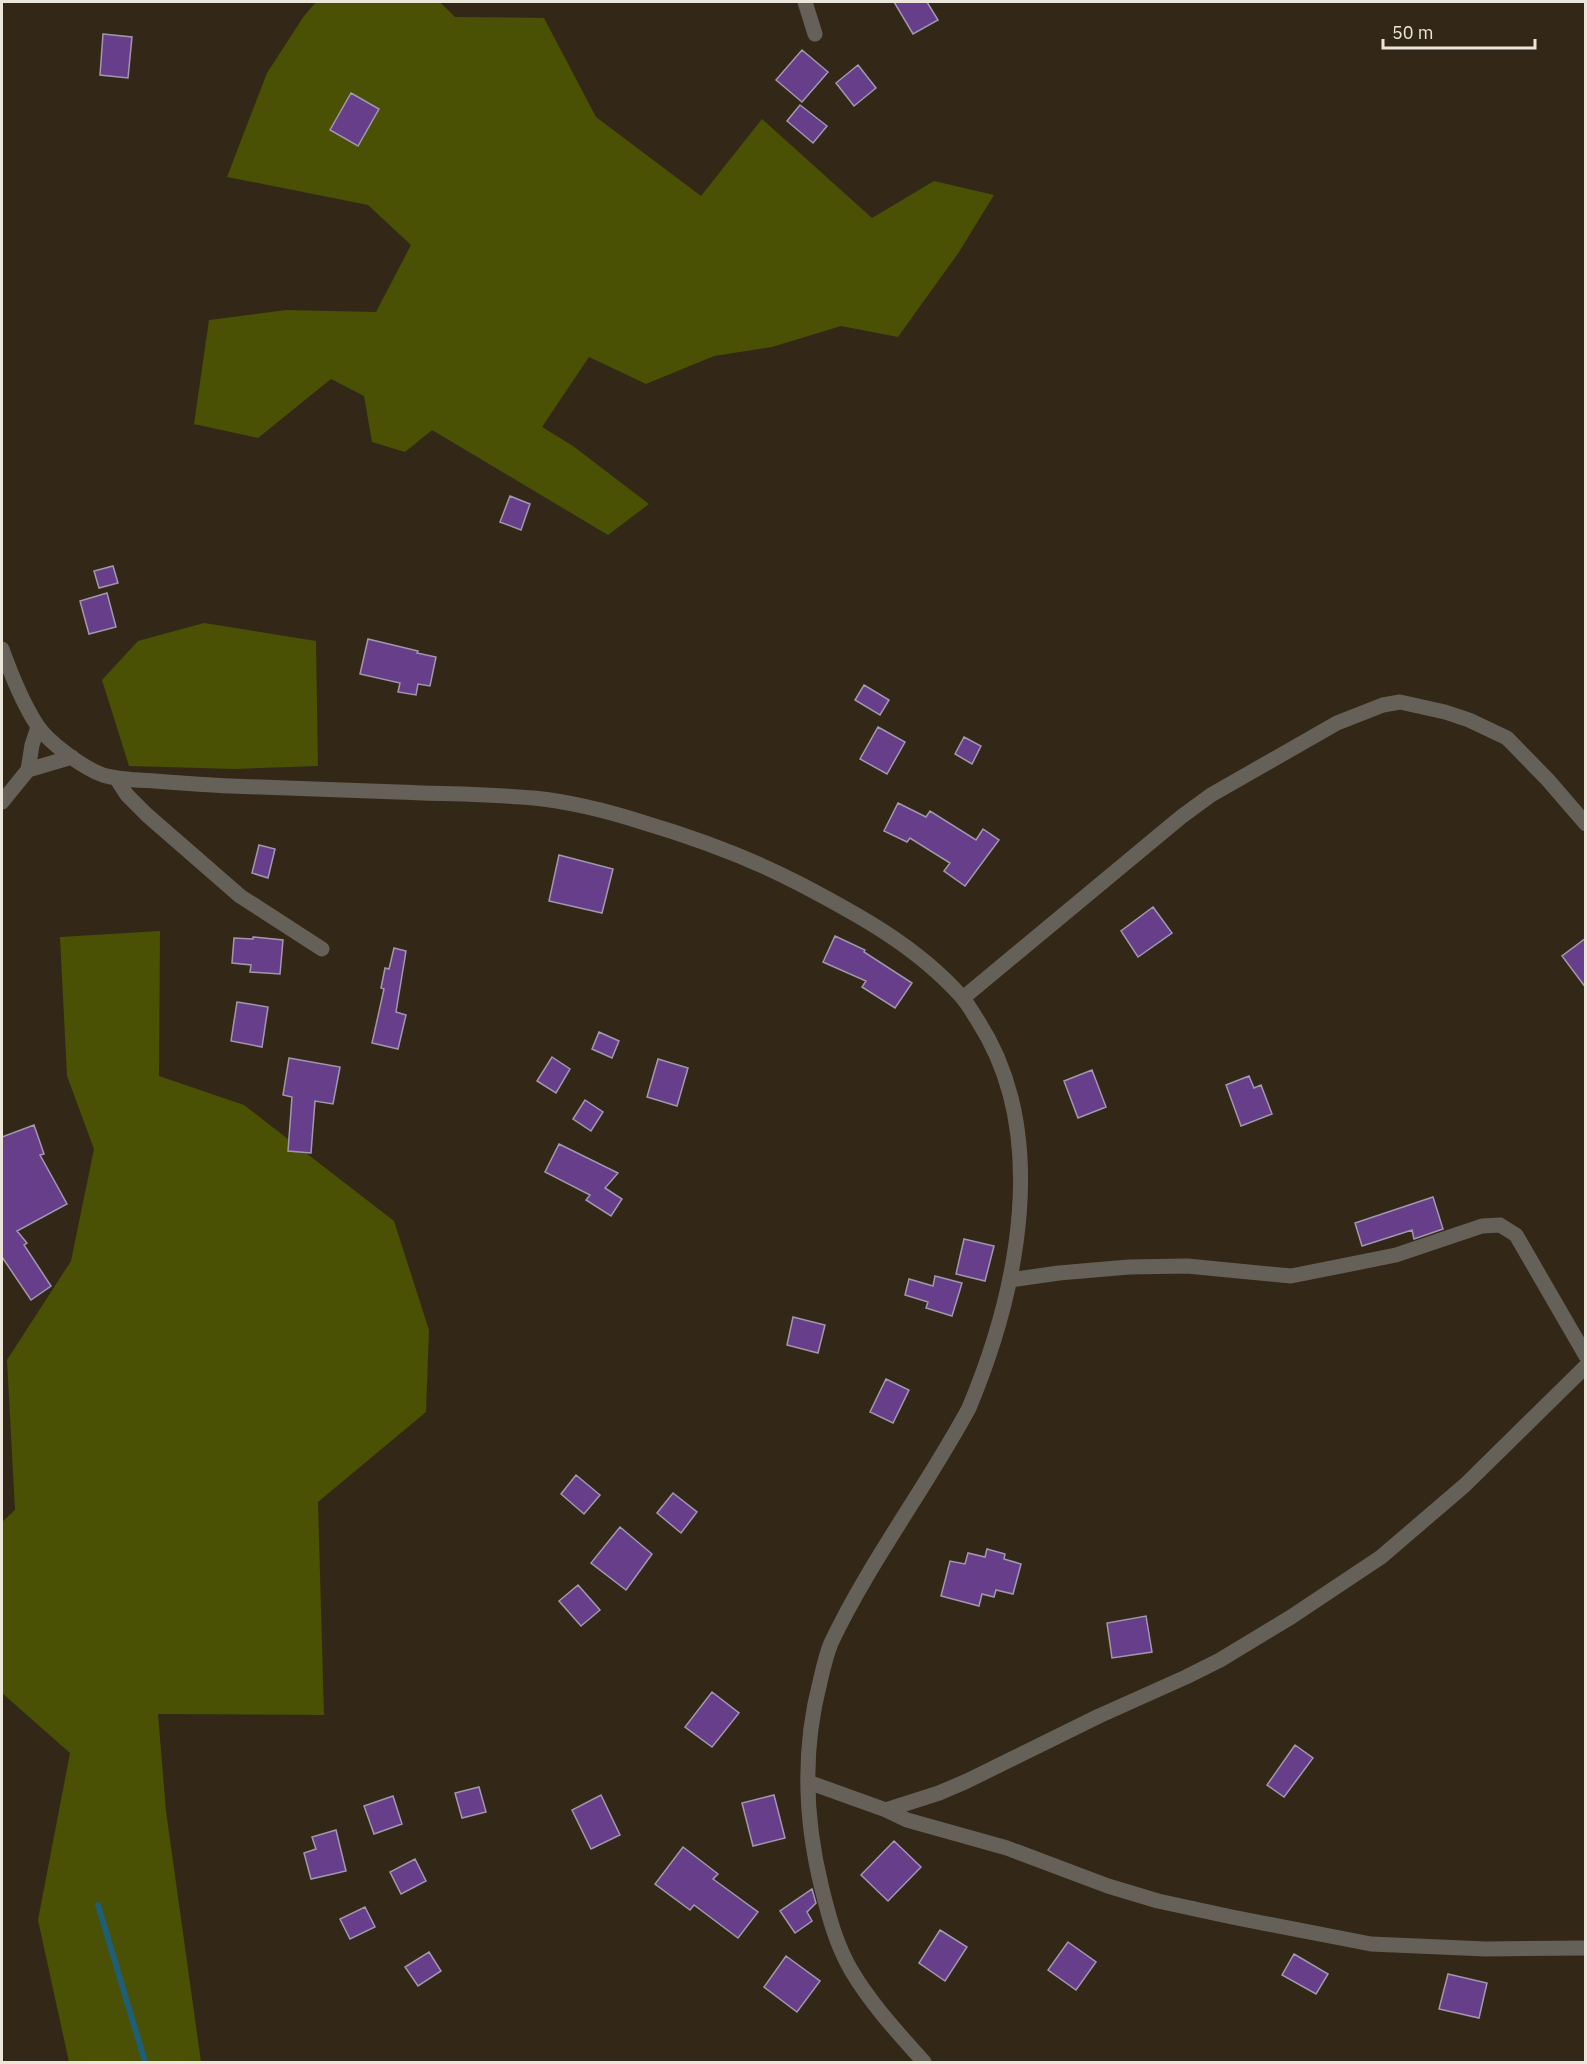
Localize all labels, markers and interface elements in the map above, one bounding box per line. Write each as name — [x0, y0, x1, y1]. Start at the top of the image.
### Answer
scale bar — [1383, 12, 1534, 50]
text: 50 m — [1392, 21, 1434, 44]

